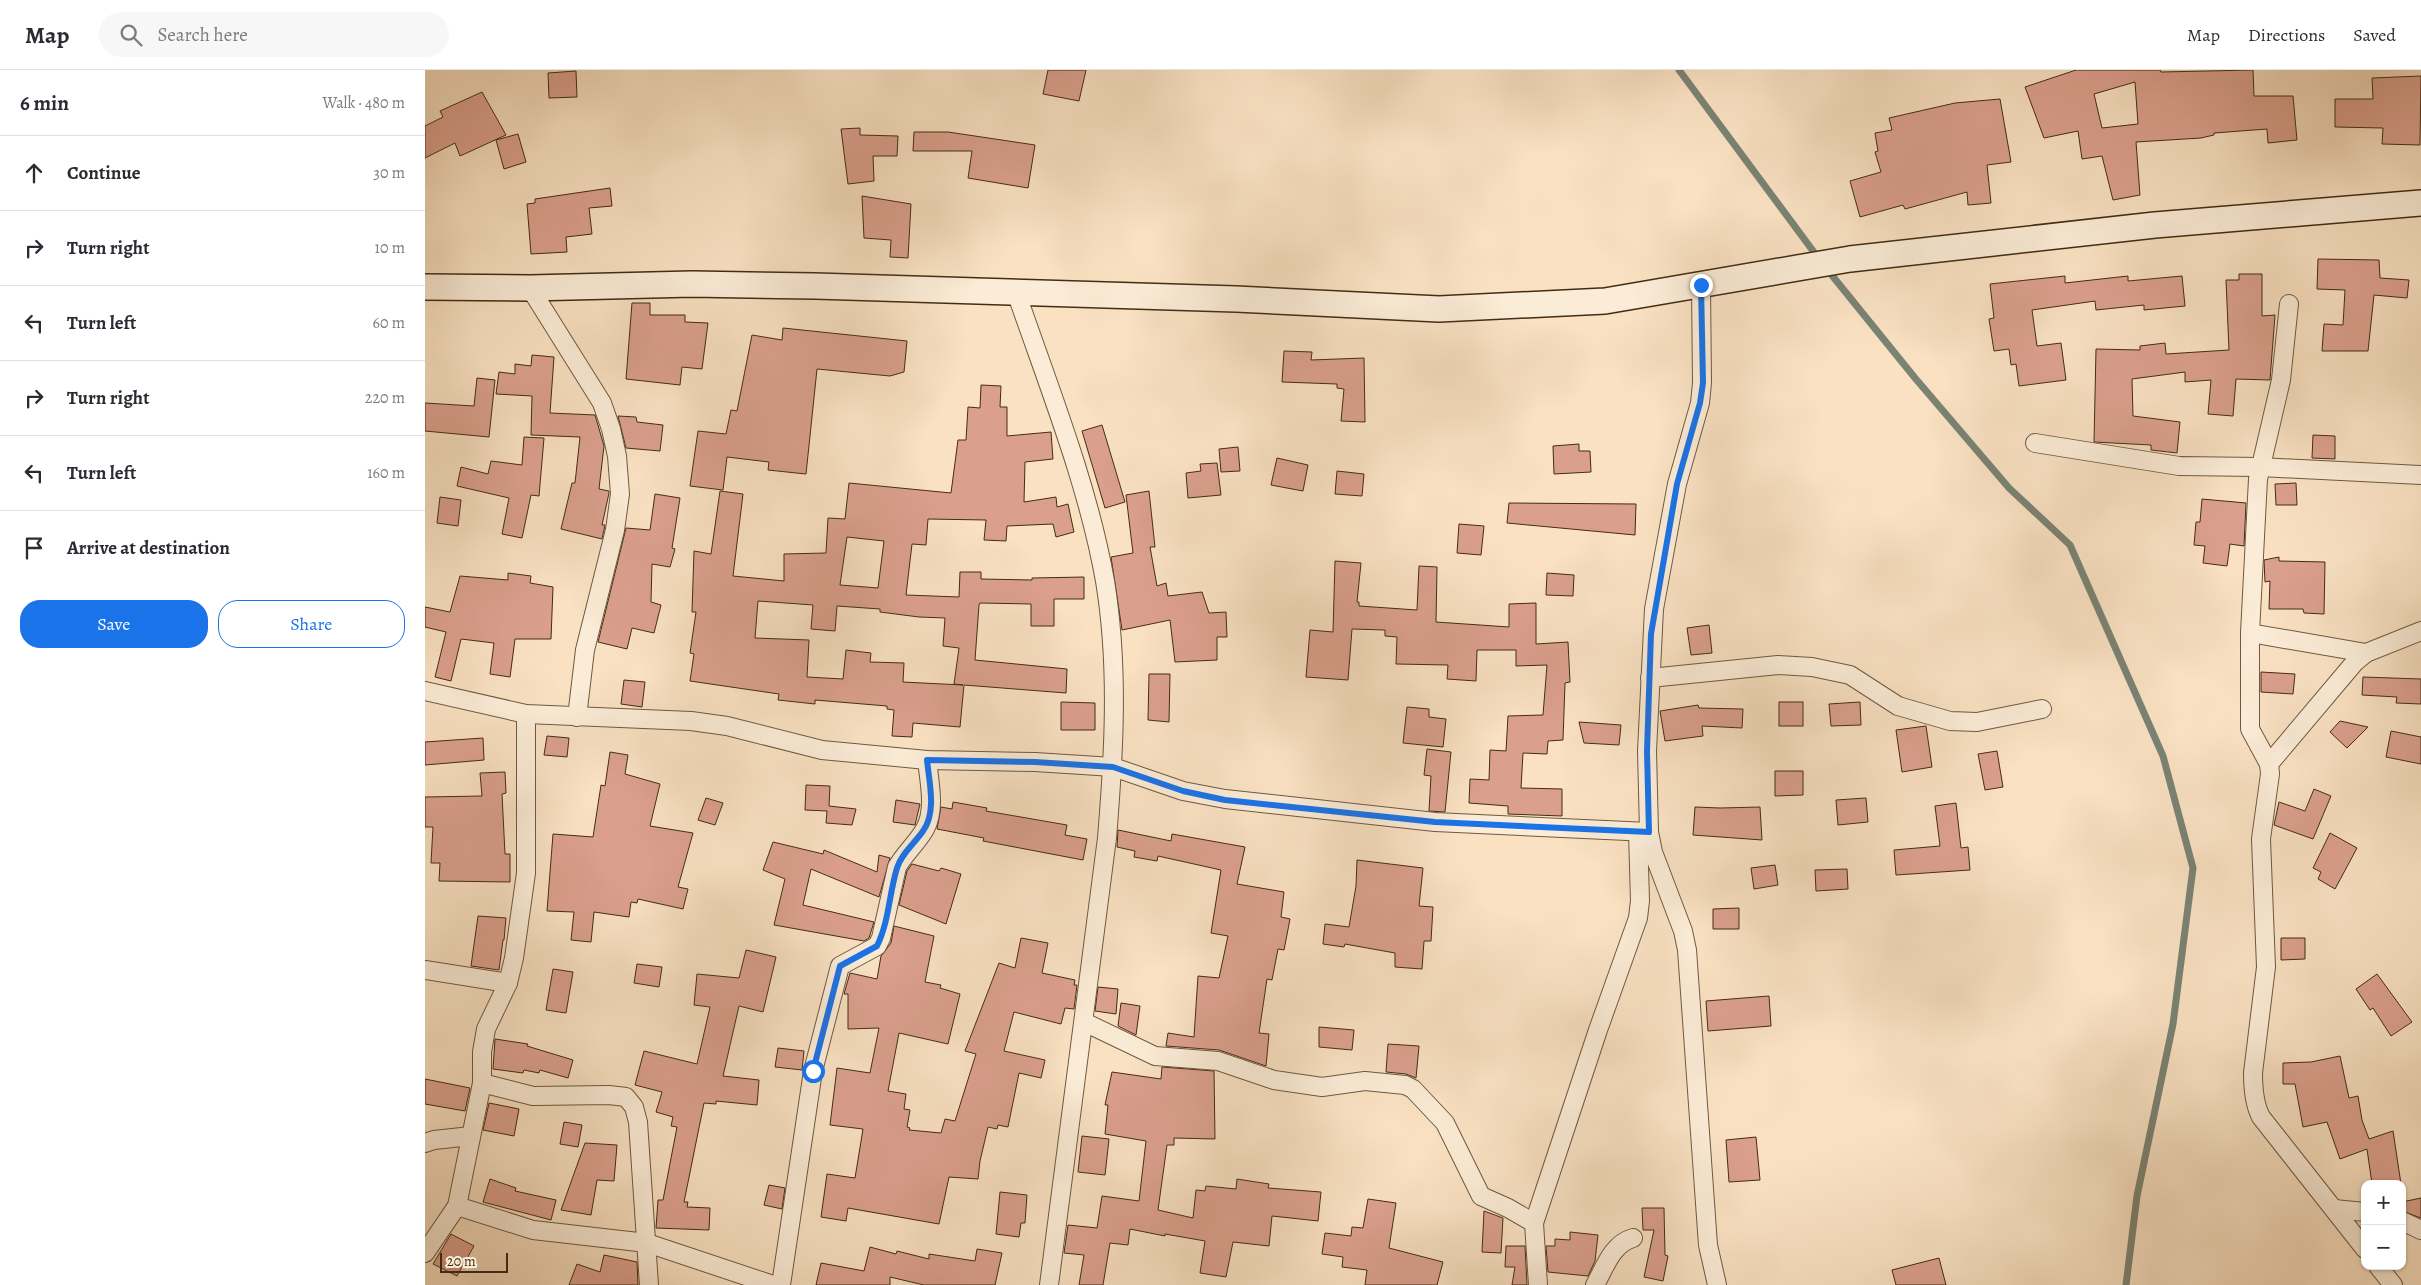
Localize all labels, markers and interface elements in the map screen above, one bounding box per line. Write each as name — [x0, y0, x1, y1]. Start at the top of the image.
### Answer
search box — [99, 12, 449, 57]
text: Map — [25, 19, 69, 51]
icon: search — [117, 21, 145, 49]
text: Search here — [157, 22, 248, 48]
text: Map — [2187, 23, 2220, 47]
text: Directions — [2248, 23, 2325, 47]
text: Saved — [2353, 23, 2396, 47]
text: 6 min — [20, 89, 69, 117]
text: Walk · 480 m — [323, 92, 405, 114]
icon: ahead — [20, 159, 48, 187]
text: Continue — [67, 160, 141, 186]
text: 30 m — [373, 162, 405, 184]
icon: right — [20, 234, 48, 262]
text: Turn right — [67, 235, 149, 261]
text: 10 m — [375, 237, 405, 259]
route end — [1690, 274, 1713, 297]
icon: left — [20, 309, 48, 337]
text: Turn left — [67, 310, 136, 336]
text: 60 m — [373, 312, 405, 334]
icon: right — [20, 384, 48, 412]
text: Turn right — [67, 385, 149, 411]
text: 220 m — [365, 387, 405, 409]
icon: left — [20, 459, 48, 487]
text: Turn left — [67, 460, 136, 486]
text: 160 m — [367, 462, 405, 484]
icon: arrive — [20, 534, 48, 562]
text: Arrive at destination — [67, 535, 230, 561]
button: Save — [20, 600, 208, 648]
button: Share — [218, 600, 405, 648]
route start — [802, 1060, 825, 1083]
map controls — [2361, 1180, 2406, 1270]
button: + — [2361, 1180, 2406, 1225]
button: − — [2361, 1225, 2406, 1270]
scale bar — [440, 1250, 507, 1273]
text: 20 m — [447, 1252, 476, 1271]

